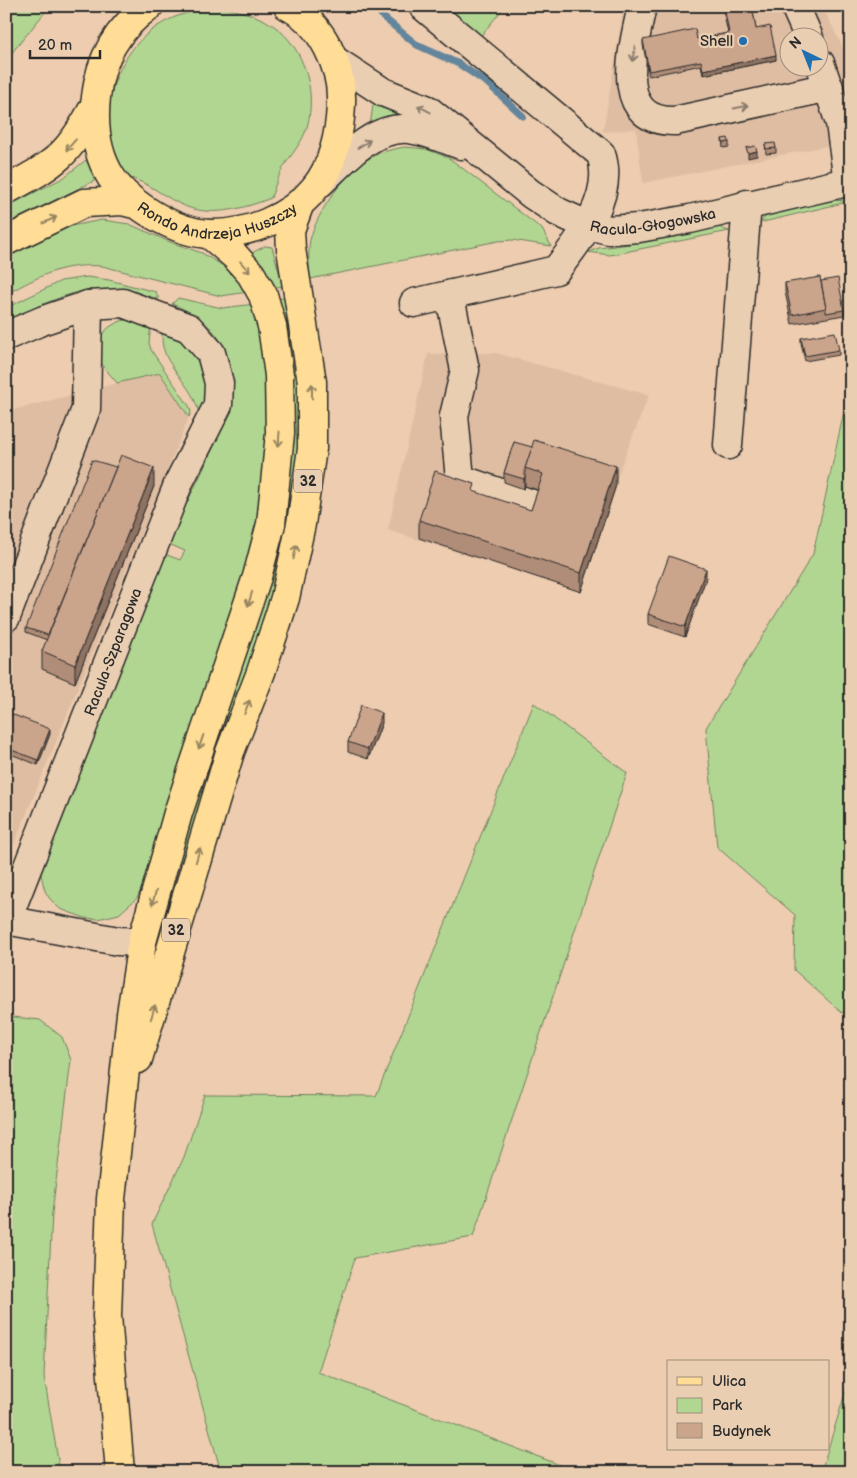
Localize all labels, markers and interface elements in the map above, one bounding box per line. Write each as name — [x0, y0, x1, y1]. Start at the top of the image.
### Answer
scale bar — [30, 28, 100, 60]
north arrow — [780, 28, 830, 78]
place label: Shell — [700, 32, 733, 51]
text: N — [786, 33, 805, 53]
marker: Shell — [737, 35, 749, 47]
text: 20 m — [38, 36, 72, 55]
one-way arrow — [628, 46, 638, 62]
one-way arrow — [732, 102, 748, 111]
one-way arrow — [417, 104, 432, 114]
one-way arrow — [357, 138, 371, 149]
one-way arrow — [65, 139, 76, 152]
street label: Rondo Andrzeja Huszczy — [133, 192, 301, 210]
text: Rondo Andrzeja Huszczy — [133, 198, 301, 244]
street label: Racula-Głogowska — [588, 204, 718, 240]
one-way arrow — [42, 215, 57, 224]
one-way arrow — [239, 260, 250, 273]
one-way arrow — [307, 383, 317, 399]
one-way arrow — [275, 431, 284, 447]
road number: 32 — [294, 470, 322, 492]
one-way arrow — [291, 544, 300, 560]
street label: Racula-Szparagowa — [80, 586, 147, 719]
one-way arrow — [245, 590, 255, 606]
one-way arrow — [244, 699, 253, 714]
one-way arrow — [196, 734, 206, 750]
one-way arrow — [193, 848, 203, 864]
one-way arrow — [149, 889, 158, 905]
road number: 32 — [162, 918, 190, 942]
one-way arrow — [149, 1004, 159, 1020]
legend — [667, 1360, 830, 1450]
text: Ulica — [712, 1372, 746, 1391]
text: Park — [712, 1396, 743, 1415]
text: Budynek — [712, 1422, 771, 1441]

